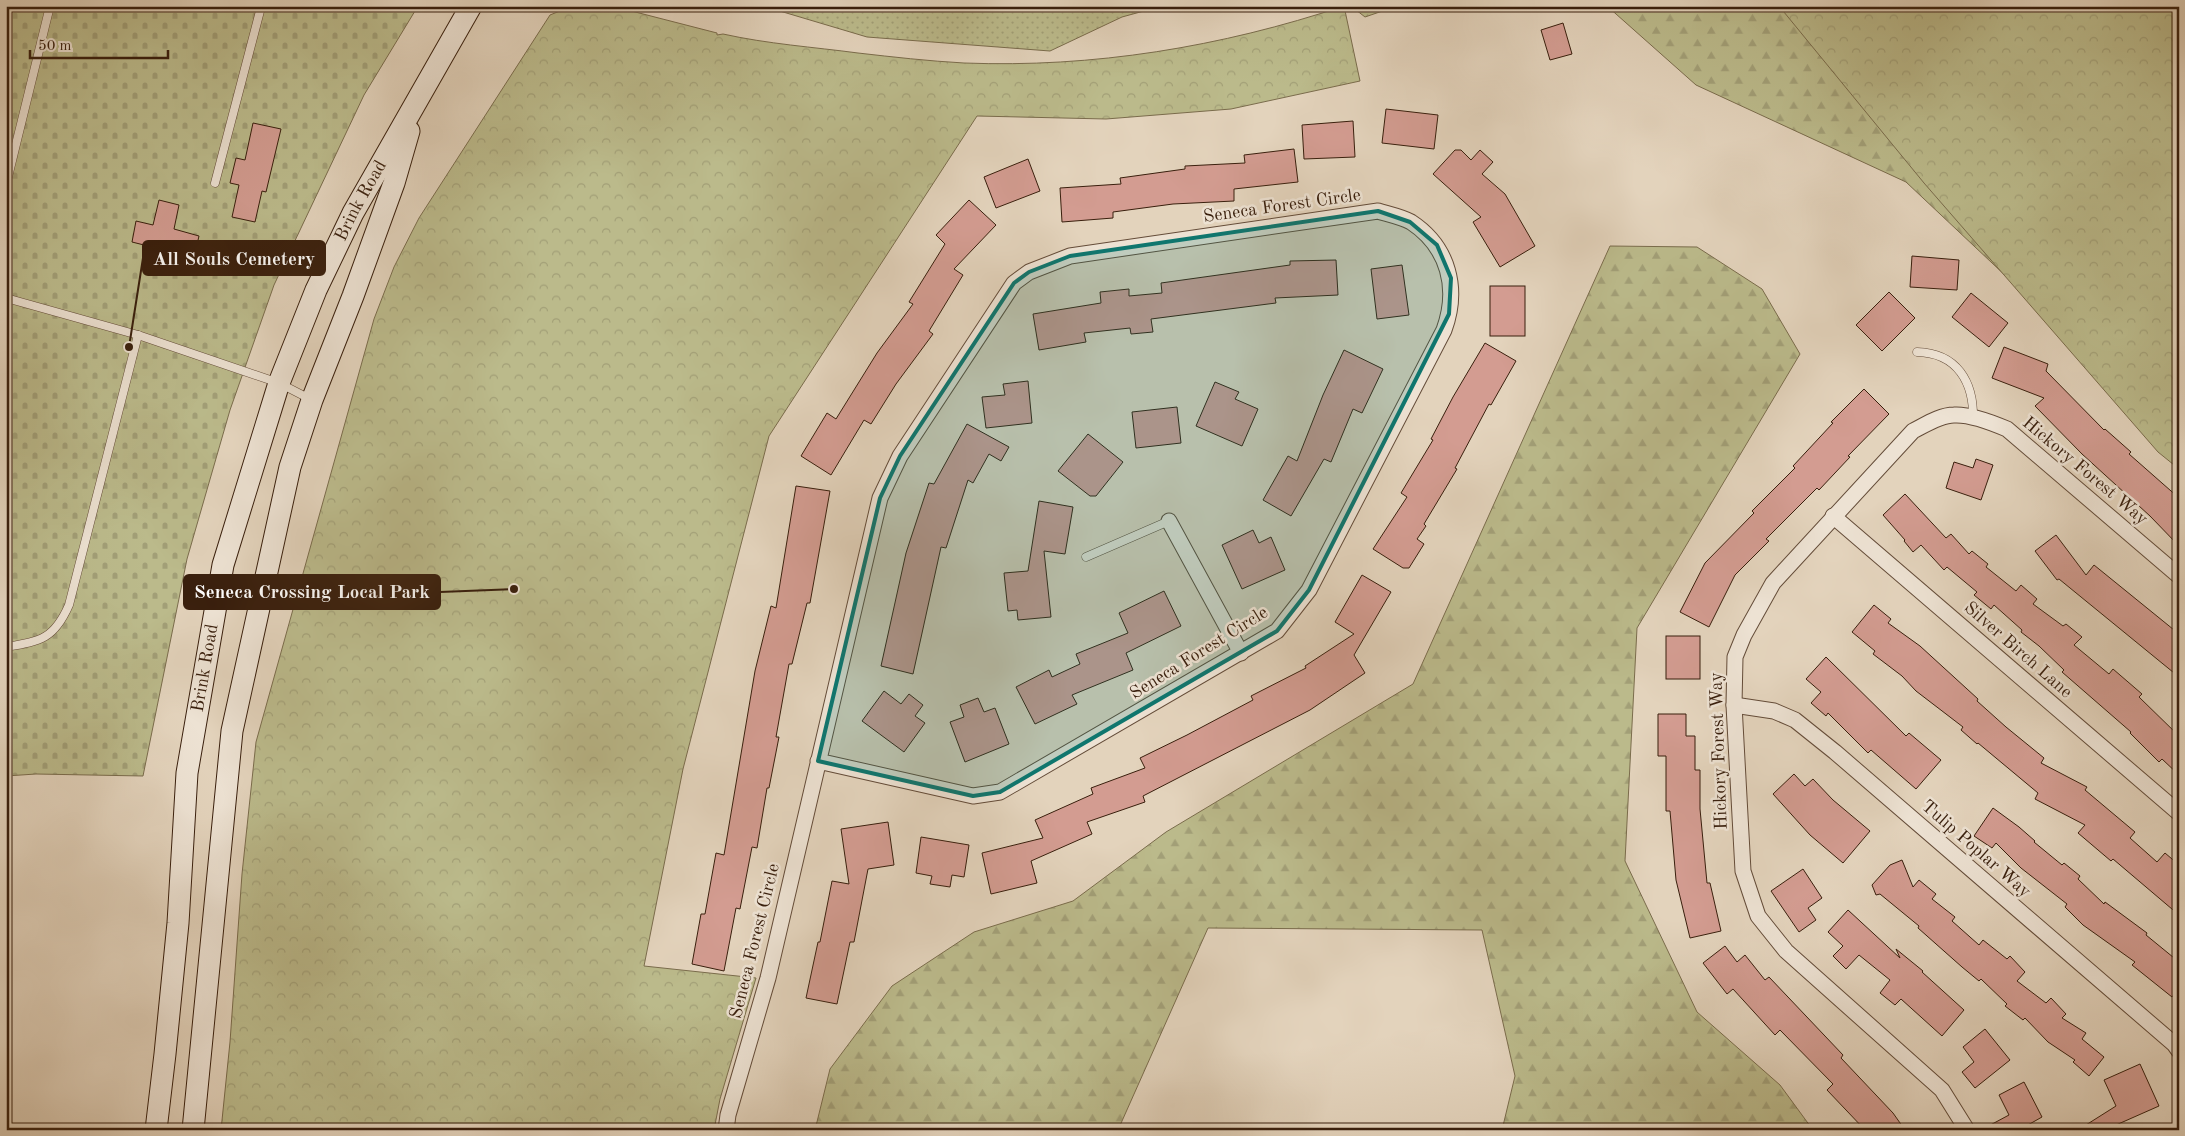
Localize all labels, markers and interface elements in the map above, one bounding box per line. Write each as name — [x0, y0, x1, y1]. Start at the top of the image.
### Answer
scale bar — [30, 28, 168, 60]
text: 50 m — [38, 39, 72, 54]
street label: Brink Road — [332, 157, 390, 244]
street label: Seneca Forest Circle — [1202, 186, 1362, 226]
callout: All Souls Cemetery — [143, 241, 325, 275]
text: All Souls Cemetery — [153, 251, 315, 270]
street label: Hickory Forest Way — [2019, 413, 2152, 529]
callout: Seneca Crossing Local Park — [184, 575, 440, 609]
text: Seneca Crossing Local Park — [194, 584, 430, 603]
street label: Silver Birch Lane — [1961, 598, 2075, 702]
street label: Seneca Forest Circle — [1127, 603, 1271, 703]
street label: Brink Road — [189, 623, 222, 713]
street label: Hickory Forest Way — [1707, 671, 1731, 830]
street label: Tulip Poplar Way — [1918, 797, 2034, 901]
street label: Seneca Forest Circle — [727, 862, 783, 1020]

